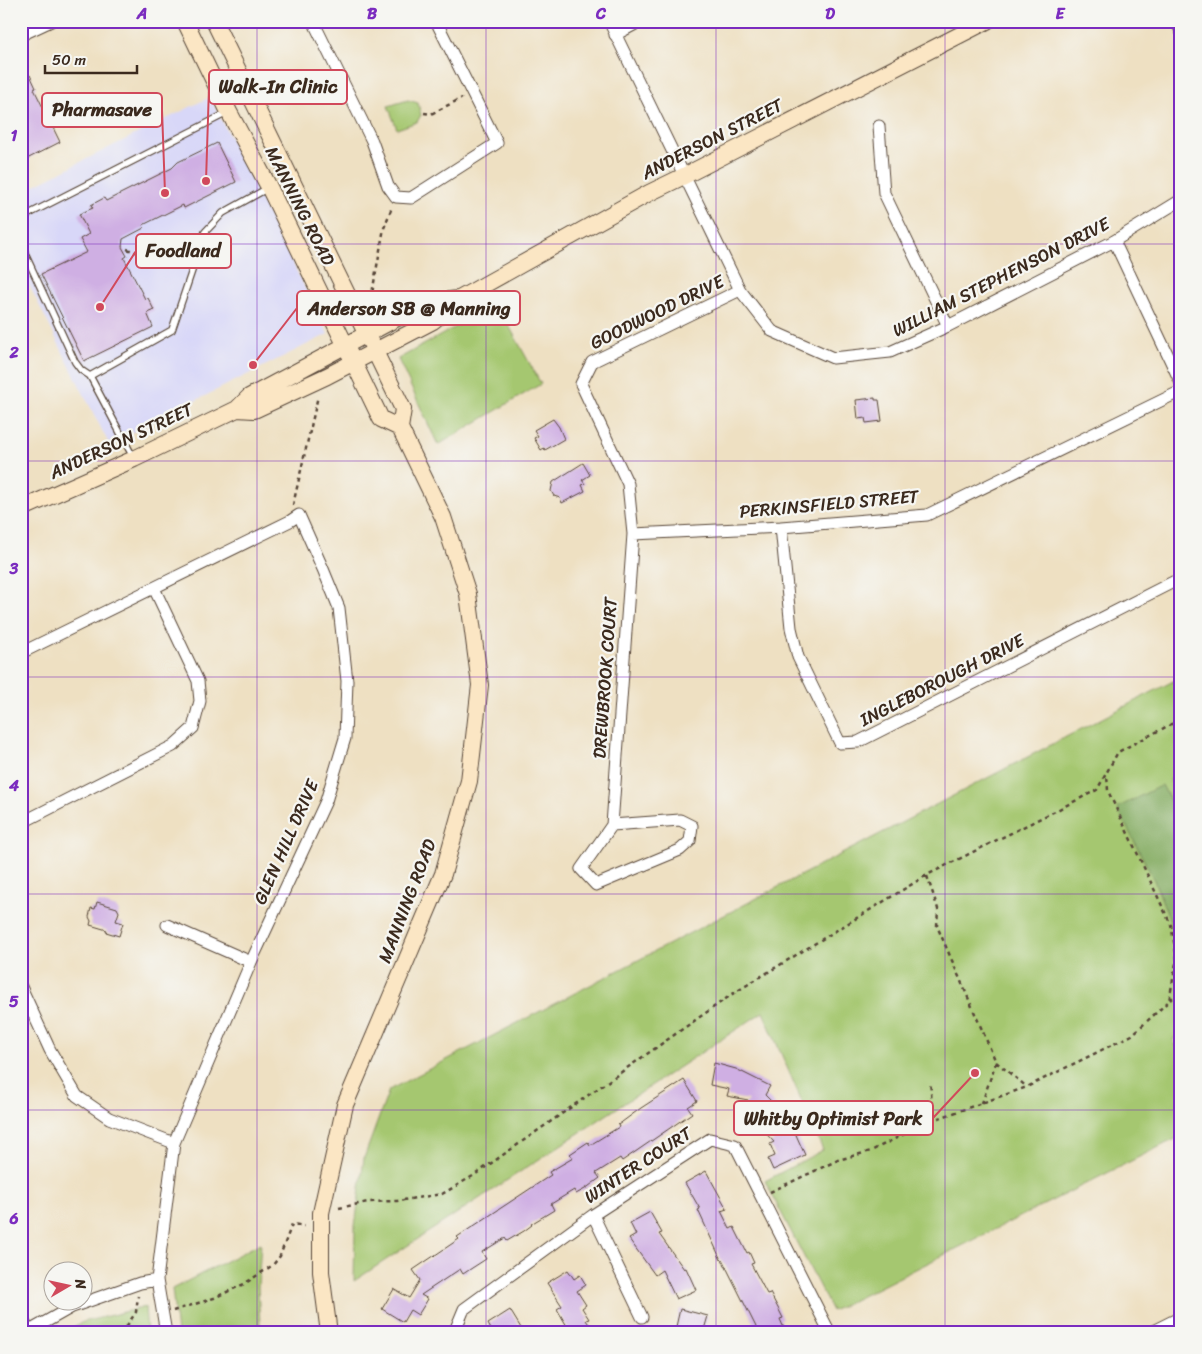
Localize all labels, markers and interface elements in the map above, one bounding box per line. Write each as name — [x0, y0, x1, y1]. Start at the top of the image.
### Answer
text: A — [136, 0, 147, 28]
text: B — [367, 0, 378, 28]
text: C — [595, 0, 607, 28]
text: D — [825, 0, 835, 28]
text: E — [1056, 0, 1066, 28]
scale bar — [45, 42, 138, 74]
text: 50 m — [52, 47, 87, 73]
callout: Walk-In Clinic — [209, 70, 347, 104]
text: Walk-In Clinic — [219, 70, 338, 103]
street label: ANDERSON STREET — [635, 89, 789, 189]
callout: Pharmasave — [42, 93, 162, 127]
text: Pharmasave — [52, 93, 152, 126]
text: 1 — [11, 121, 18, 150]
street label: MANNING ROAD — [256, 141, 344, 272]
street label: WILLIAM STEPHENSON DRIVE — [887, 208, 1116, 346]
callout: Foodland — [136, 234, 231, 268]
text: Foodland — [145, 234, 222, 267]
street label: GOODWOOD DRIVE — [584, 265, 731, 358]
callout: Anderson SB @ Manning — [297, 291, 520, 325]
text: Anderson SB @ Manning — [307, 292, 511, 325]
text: 2 — [8, 338, 19, 367]
street label: ANDERSON STREET — [43, 393, 199, 489]
street label: PERKINSFIELD STREET — [738, 480, 921, 528]
text: 3 — [9, 554, 19, 583]
street label: DREWBROOK COURT — [583, 595, 627, 760]
street label: INGLEBOROUGH DRIVE — [853, 624, 1031, 736]
text: 4 — [8, 771, 19, 800]
street label: GLEN HILL DRIVE — [244, 773, 328, 910]
street label: MANNING ROAD — [369, 834, 445, 968]
text: 5 — [9, 987, 19, 1016]
callout: Whitby Optimist Park — [734, 1101, 933, 1135]
text: Whitby Optimist Park — [744, 1102, 923, 1135]
street label: WINTER COURT — [577, 1117, 699, 1212]
text: 6 — [8, 1204, 19, 1233]
north arrow — [42, 1262, 92, 1312]
text: N — [67, 1276, 93, 1291]

